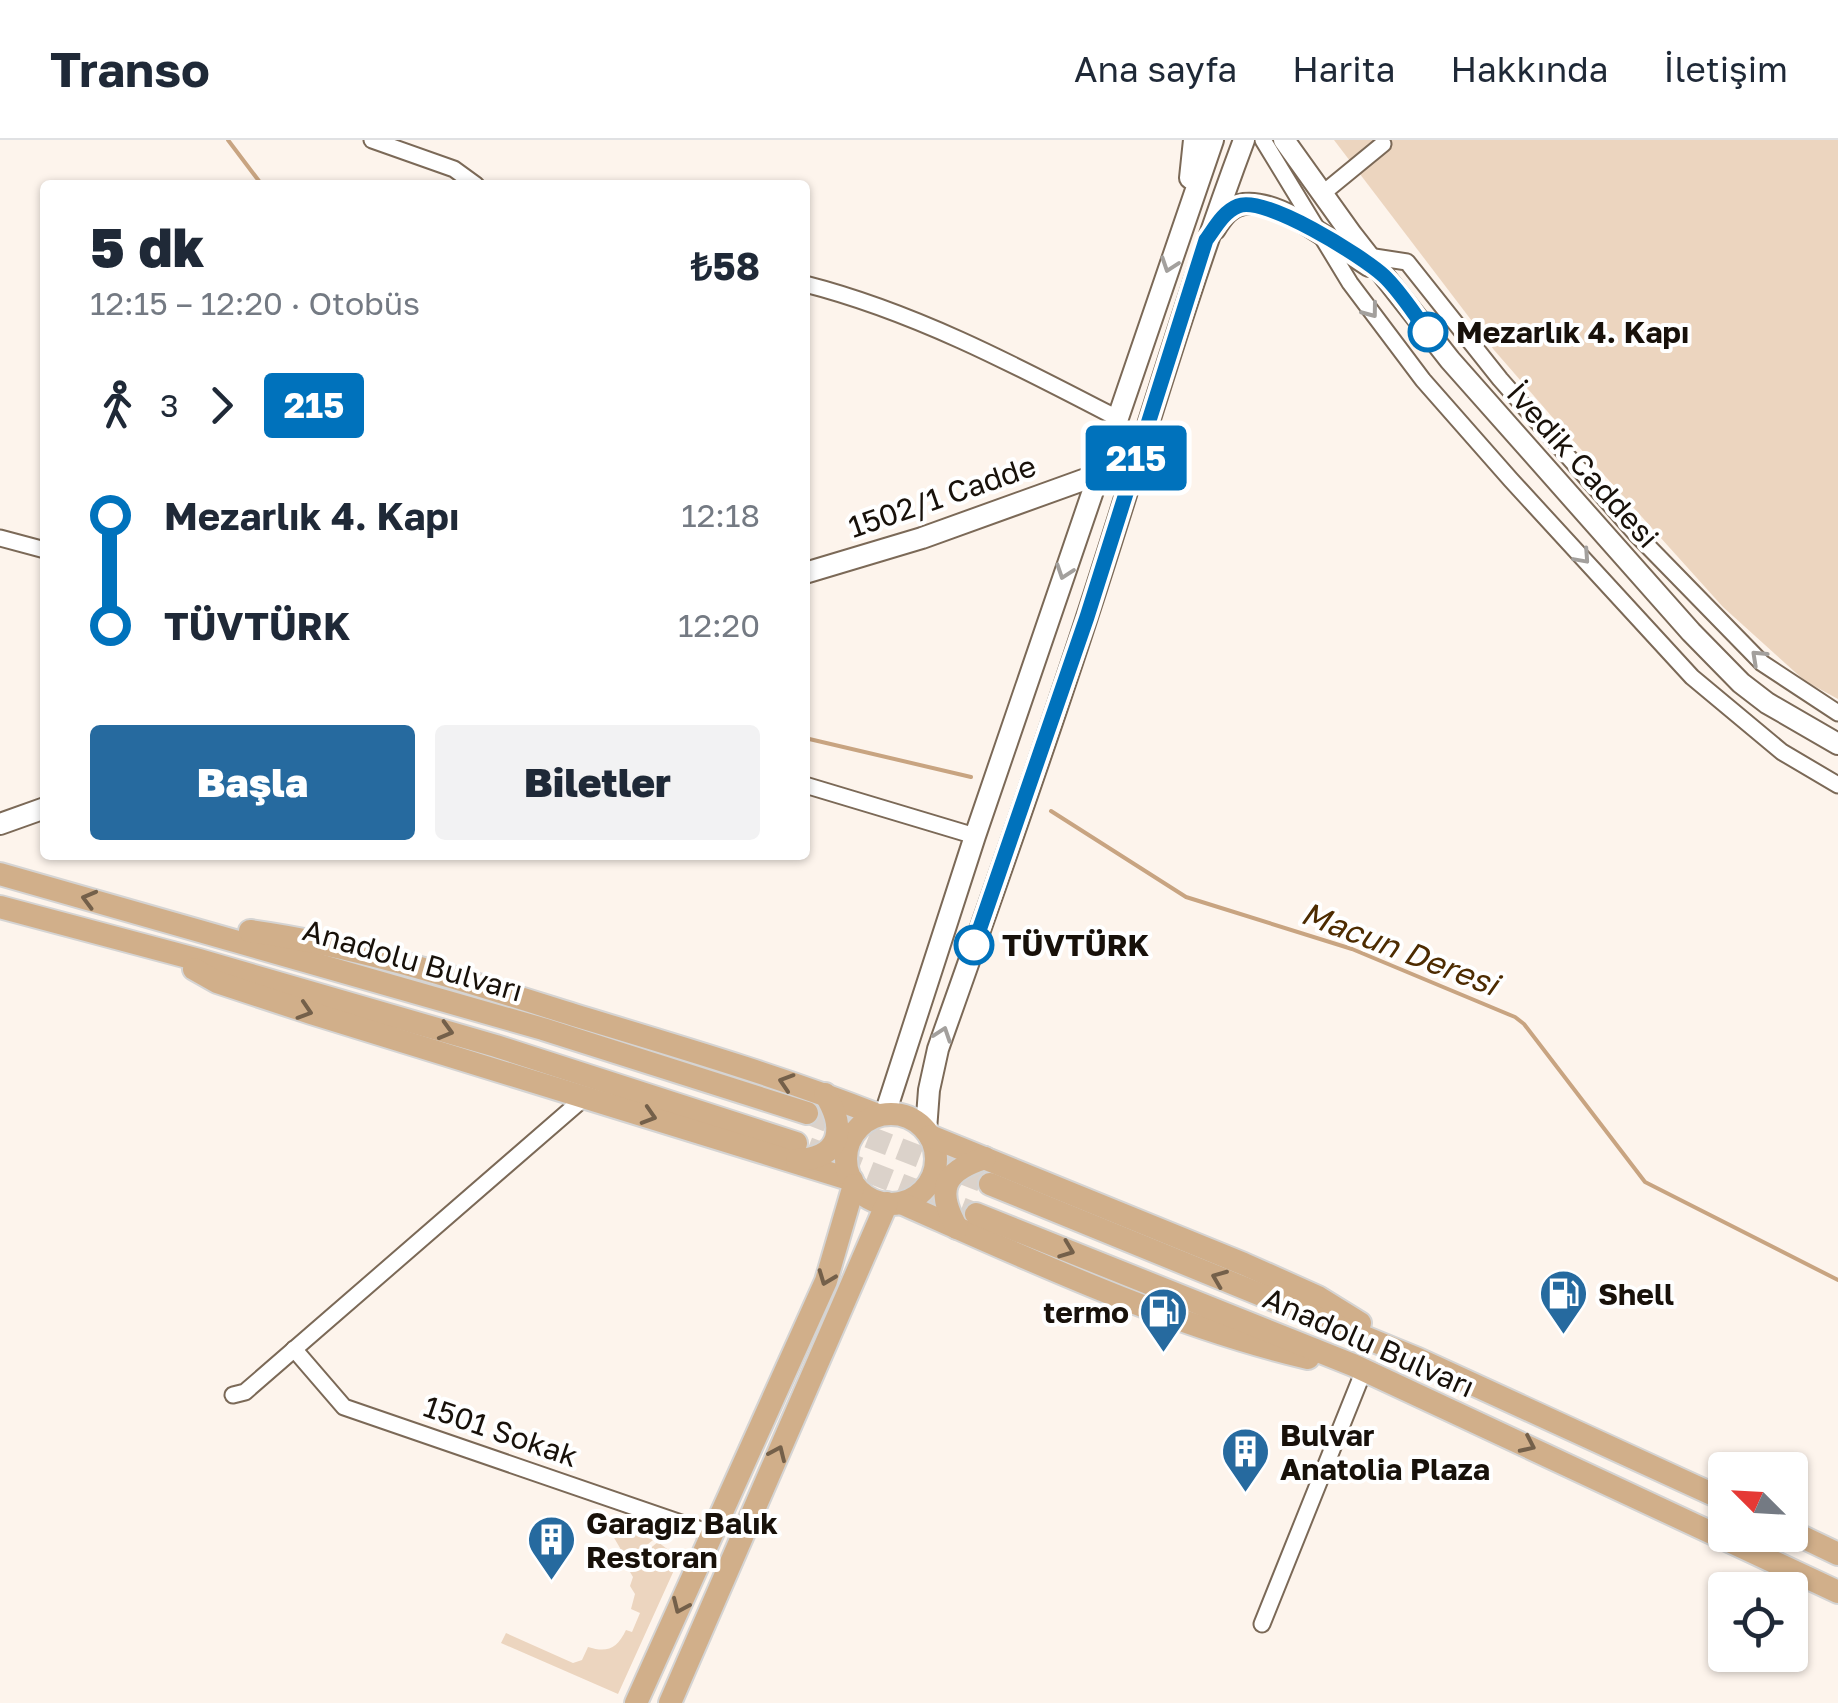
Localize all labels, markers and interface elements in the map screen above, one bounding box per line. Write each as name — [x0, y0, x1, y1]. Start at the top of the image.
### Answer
text: Transo — [50, 40, 210, 98]
text: Ana sayfa — [1074, 48, 1237, 90]
text: Harita — [1292, 48, 1395, 90]
text: Hakkında — [1450, 48, 1609, 90]
text: İletişim — [1664, 48, 1788, 90]
text: 5 dk — [90, 213, 204, 279]
text: ₺58 — [691, 243, 760, 288]
one-way arrow — [1160, 255, 1181, 272]
text: 12:15 – 12:20 · Otobüs — [90, 284, 420, 322]
one-way arrow — [1359, 300, 1376, 318]
marker: Mezarlık 4. Kapı — [1409, 313, 1447, 351]
place label: Mezarlık 4. Kapı — [1456, 314, 1689, 350]
street label: İvedik Caddesi — [1500, 375, 1666, 555]
icon: walk — [90, 378, 145, 433]
icon: forward — [194, 378, 249, 433]
text: 215 — [284, 384, 344, 426]
text: 3 — [160, 386, 179, 424]
line badge: 215 — [1078, 426, 1194, 490]
text: 215 — [1106, 437, 1166, 479]
street label: 1502/1 Cadde — [843, 447, 1041, 545]
text: Mezarlık 4. Kapı — [164, 493, 459, 538]
text: 12:18 — [681, 496, 760, 534]
one-way arrow — [1571, 545, 1589, 564]
one-way arrow — [1056, 563, 1076, 580]
text: TÜVTÜRK — [164, 603, 351, 648]
text: 12:20 — [678, 606, 760, 644]
one-way arrow — [1751, 651, 1770, 669]
button: Başla — [90, 725, 415, 840]
button: Biletler — [435, 725, 760, 840]
one-way arrow — [81, 889, 98, 910]
water label: Macun Deresi — [1296, 893, 1507, 1004]
street label: Anadolu Bulvarı — [299, 911, 527, 1009]
marker: TÜVTÜRK — [955, 926, 993, 964]
place label: TÜVTÜRK — [1002, 927, 1150, 963]
one-way arrow — [295, 999, 312, 1019]
one-way arrow — [437, 1019, 454, 1040]
one-way arrow — [932, 1027, 952, 1044]
one-way arrow — [779, 1073, 796, 1094]
one-way arrow — [640, 1104, 657, 1125]
one-way arrow — [1058, 1238, 1075, 1259]
one-way arrow — [818, 1268, 838, 1285]
fuel station icon: Shell — [1537, 1268, 1589, 1336]
one-way arrow — [1211, 1270, 1229, 1290]
place label: Shell — [1598, 1276, 1674, 1312]
street label: Anadolu Bulvarı — [1258, 1279, 1480, 1405]
fuel station icon: termo — [1138, 1286, 1190, 1354]
place label: termo — [1043, 1294, 1129, 1330]
street label: 1501 Sokak — [419, 1388, 583, 1474]
place label: Bulvar Anatolia Plaza — [1280, 1417, 1490, 1487]
building icon: Bulvar Anatolia Plaza — [1219, 1426, 1271, 1494]
one-way arrow — [1517, 1433, 1535, 1453]
one-way arrow — [766, 1445, 786, 1463]
north arrow — [1708, 1452, 1808, 1552]
map controls — [1708, 1452, 1808, 1672]
place label: Garagız Balık Restoran — [586, 1505, 778, 1575]
building icon: Garagız Balık Restoran — [525, 1514, 577, 1582]
button: locate — [1708, 1572, 1808, 1672]
one-way arrow — [672, 1596, 692, 1614]

